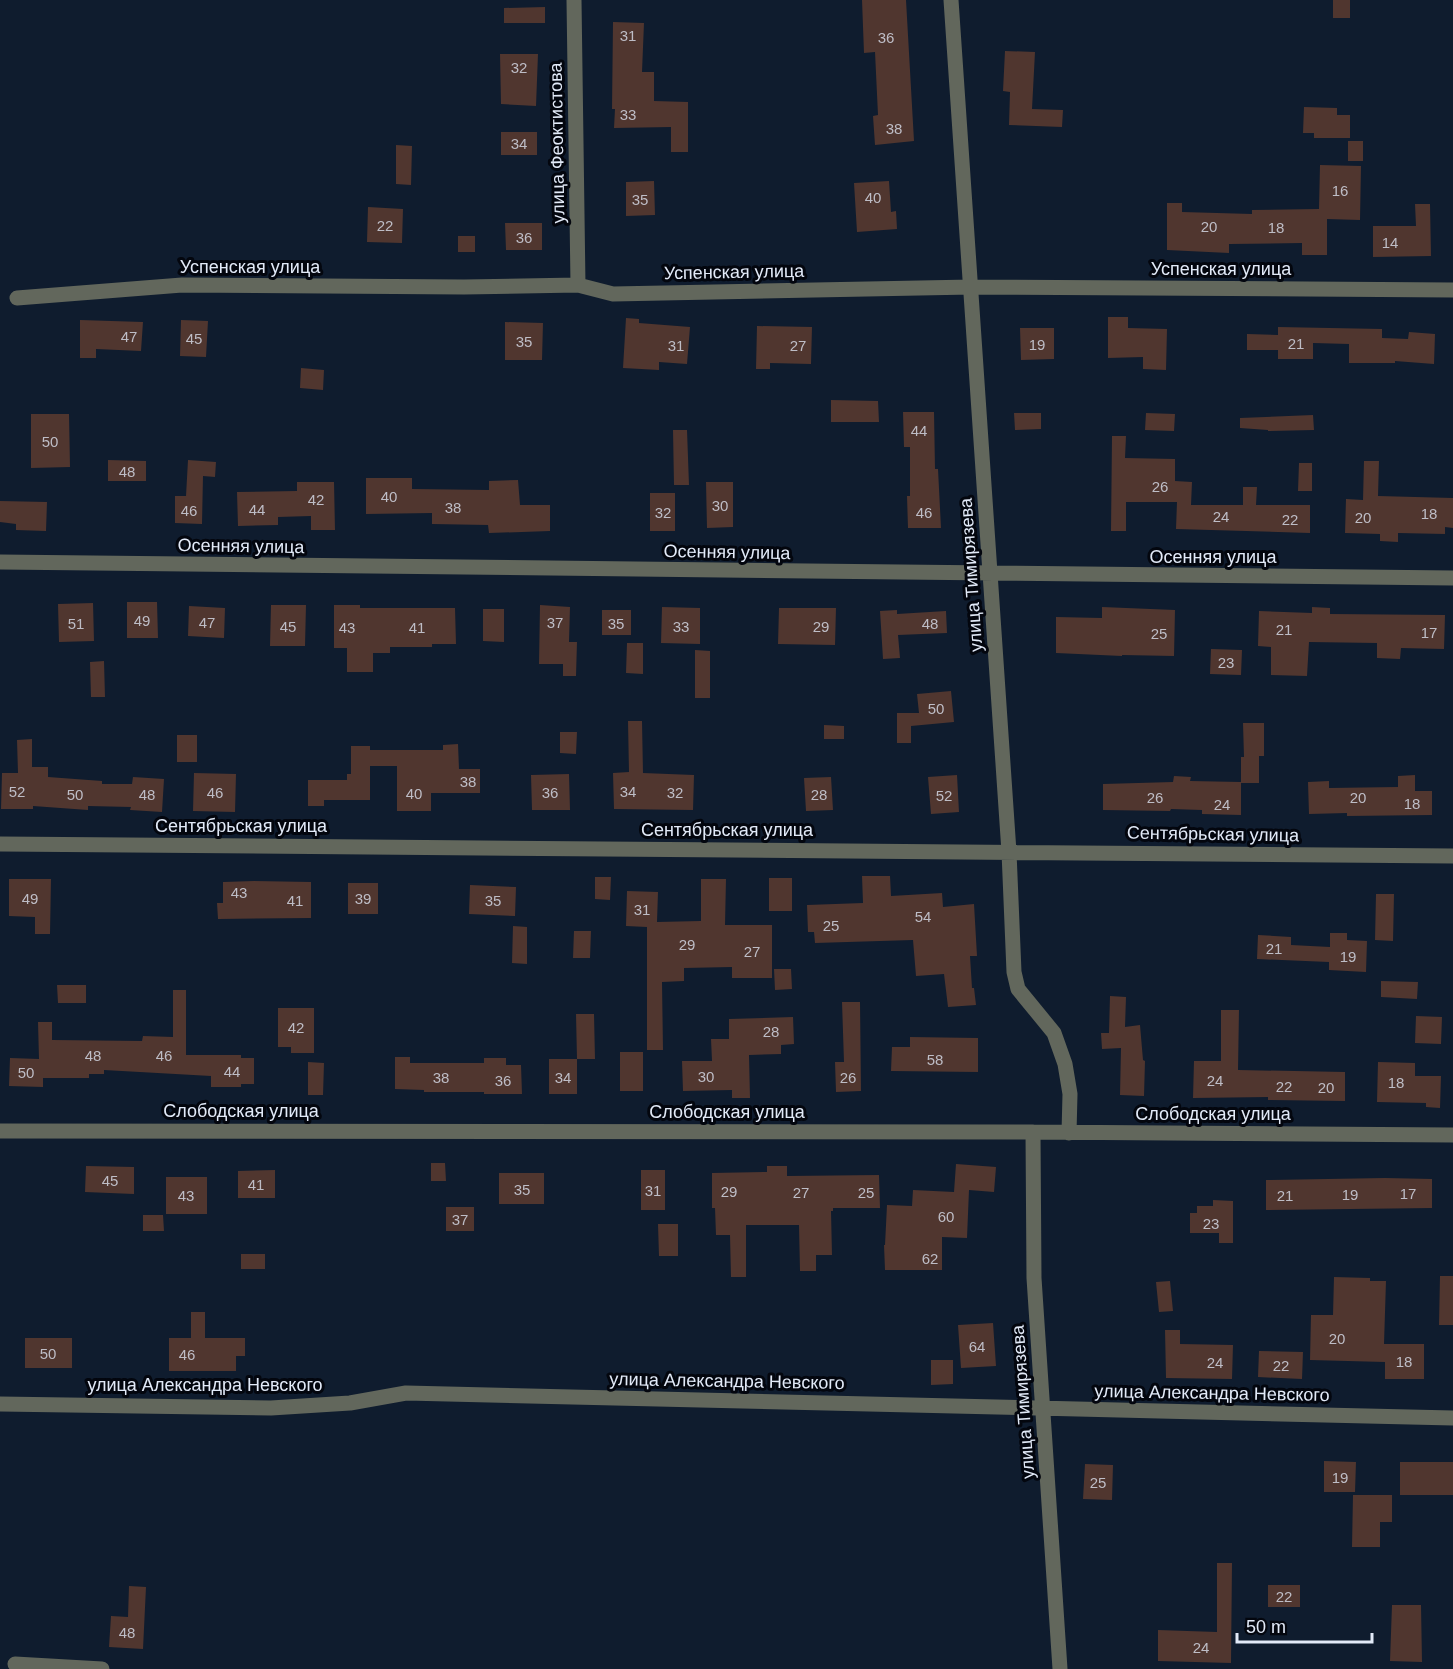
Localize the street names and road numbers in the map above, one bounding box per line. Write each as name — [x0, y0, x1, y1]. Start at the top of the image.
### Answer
street label: улица Феоктистова — [546, 61, 568, 224]
street label: Успенская улица — [180, 257, 321, 277]
street label: Успенская улица — [1151, 259, 1292, 279]
street label: Успенская улица — [664, 261, 805, 283]
street label: улица Тимирязева — [956, 496, 986, 653]
street label: Осенняя улица — [177, 535, 306, 557]
street label: Осенняя улица — [663, 541, 792, 563]
street label: Осенняя улица — [1150, 547, 1277, 567]
street label: Сентябрьская улица — [155, 816, 328, 836]
street label: Сентябрьская улица — [641, 820, 814, 840]
street label: Сентябрьская улица — [1127, 822, 1300, 846]
street label: Слободская улица — [163, 1101, 320, 1121]
street label: Слободская улица — [649, 1102, 806, 1122]
street label: Слободская улица — [1135, 1104, 1292, 1124]
street label: улица Тимирязева — [1008, 1323, 1038, 1480]
street label: улица Александра Невского — [609, 1369, 845, 1393]
street label: улица Александра Невского — [87, 1375, 323, 1395]
street label: улица Александра Невского — [1094, 1381, 1330, 1405]

